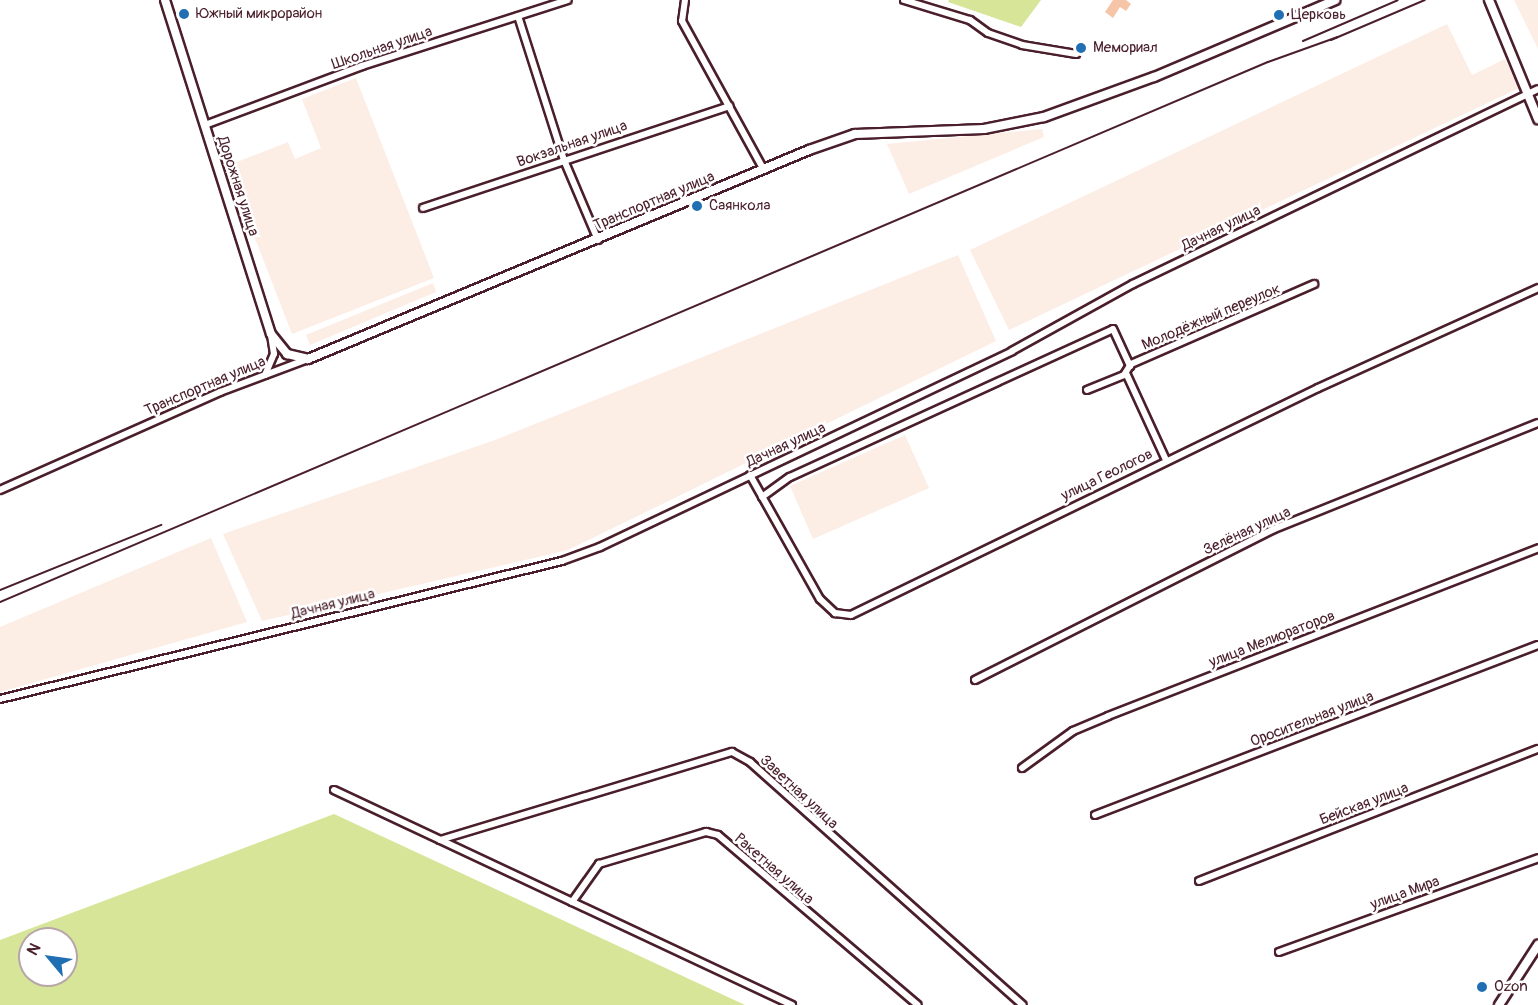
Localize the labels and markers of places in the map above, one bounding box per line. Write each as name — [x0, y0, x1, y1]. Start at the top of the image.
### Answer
place label: Южный микрорайон — [196, 5, 322, 23]
place label: Церковь — [1291, 6, 1346, 24]
marker: Южный микрорайон — [177, 7, 191, 21]
marker: Церковь — [1272, 8, 1286, 22]
place label: Мемориал — [1093, 39, 1158, 57]
marker: Мемориал — [1074, 41, 1088, 55]
place label: Саянкола — [709, 197, 770, 215]
marker: Саянкола — [690, 199, 704, 213]
place label: Ozon — [1494, 978, 1528, 996]
marker: Ozon — [1475, 980, 1489, 994]

